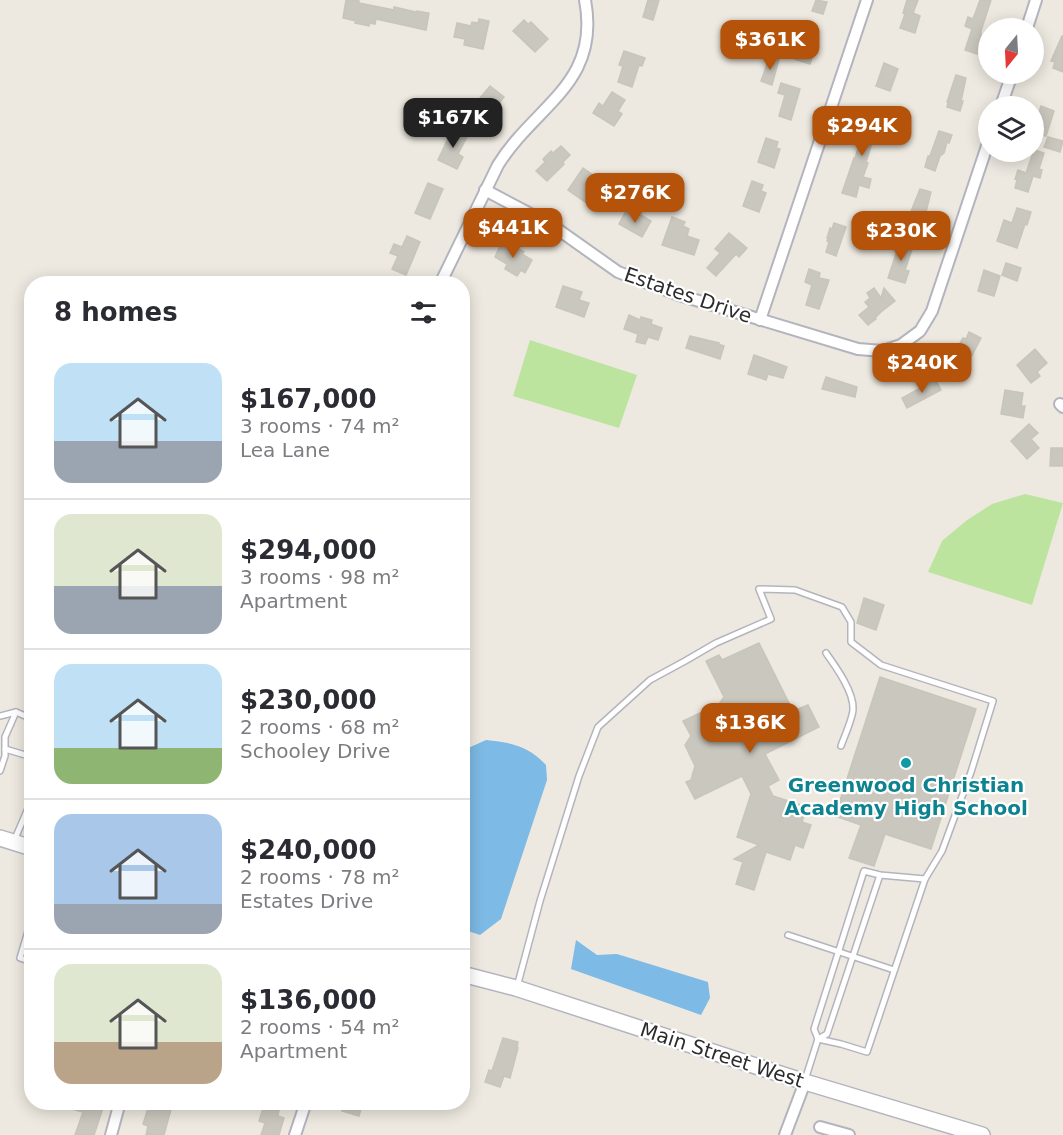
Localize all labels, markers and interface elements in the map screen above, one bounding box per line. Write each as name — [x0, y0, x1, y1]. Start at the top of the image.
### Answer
north arrow — [978, 18, 1044, 84]
map controls — [978, 18, 1044, 162]
pin: $361K — [728, 20, 812, 71]
text: $361K — [734, 27, 806, 51]
button: layers — [978, 96, 1044, 162]
pin: $167K — [411, 98, 495, 149]
text: $167K — [417, 105, 489, 129]
pin: $294K — [820, 106, 904, 157]
text: $294K — [826, 113, 898, 137]
pin: $276K — [593, 173, 677, 224]
text: $276K — [599, 180, 671, 204]
pin: $441K — [471, 208, 555, 259]
pin: $230K — [859, 211, 943, 262]
text: $441K — [477, 215, 549, 239]
text: $230K — [865, 218, 937, 242]
street label: Estates Drive — [621, 262, 755, 328]
icon: filters — [407, 296, 440, 329]
text: 8 homes — [54, 297, 178, 327]
pin: $240K — [880, 343, 964, 394]
text: $240K — [886, 350, 958, 374]
text: $167,000 — [240, 384, 377, 414]
icon: home — [102, 387, 174, 459]
text: 3 rooms · 74 m² — [240, 414, 400, 438]
text: Lea Lane — [240, 438, 330, 462]
text: $294,000 — [240, 535, 377, 565]
icon: home — [102, 538, 174, 610]
text: 3 rooms · 98 m² — [240, 565, 400, 589]
text: Apartment — [240, 589, 347, 613]
text: $230,000 — [240, 685, 377, 715]
icon: home — [102, 688, 174, 760]
pin: $136K — [708, 703, 792, 754]
text: $136K — [714, 710, 786, 734]
text: 2 rooms · 68 m² — [240, 715, 400, 739]
text: Schooley Drive — [240, 739, 390, 763]
marker: Greenwood Christian Academy High School — [899, 756, 913, 770]
place label: Greenwood Christian Academy High School — [784, 773, 1028, 820]
text: $240,000 — [240, 835, 377, 865]
icon: home — [102, 838, 174, 910]
text: 2 rooms · 78 m² — [240, 865, 400, 889]
text: Estates Drive — [240, 889, 373, 913]
text: $136,000 — [240, 985, 377, 1015]
icon: home — [102, 988, 174, 1060]
text: 2 rooms · 54 m² — [240, 1015, 400, 1039]
street label: Main Street West — [637, 1017, 807, 1093]
text: Apartment — [240, 1039, 347, 1063]

